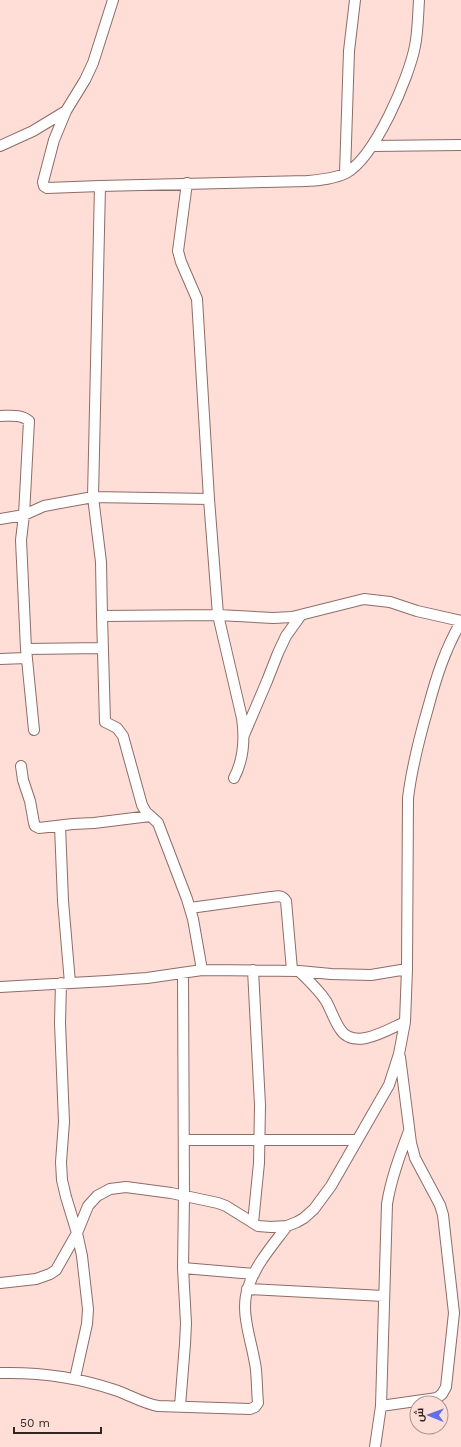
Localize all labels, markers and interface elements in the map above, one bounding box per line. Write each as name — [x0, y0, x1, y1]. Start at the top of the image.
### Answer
north arrow — [409, 1395, 449, 1435]
text: ش — [413, 1408, 426, 1422]
scale bar — [14, 1409, 101, 1435]
text: 50 m — [20, 1416, 50, 1430]

